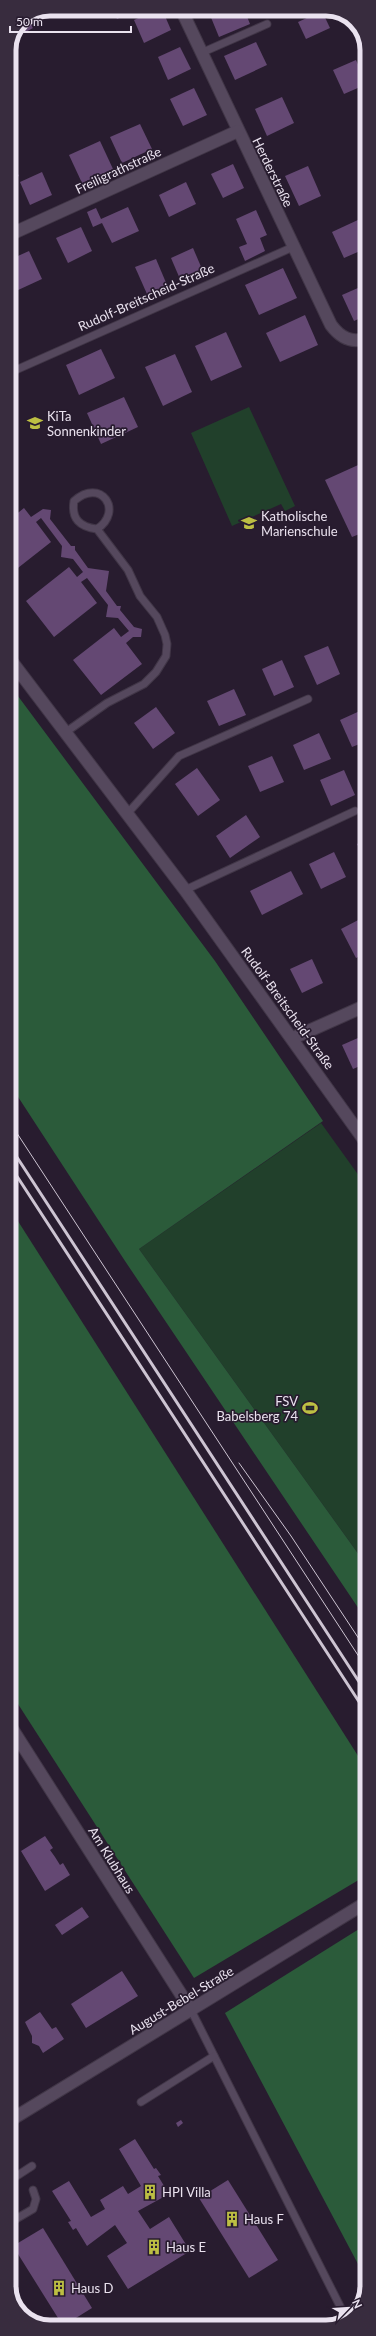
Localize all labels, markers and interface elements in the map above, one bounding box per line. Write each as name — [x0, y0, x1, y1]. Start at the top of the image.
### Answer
scale bar — [10, 8, 131, 34]
text: 50 m — [16, 14, 43, 29]
street label: Herderstraße — [249, 134, 297, 210]
street label: Freiligrathstraße — [73, 143, 164, 197]
street label: Rudolf-Breitscheid-Straße — [75, 260, 217, 334]
place label: KiTa Sonnenkinder — [47, 408, 126, 439]
school or university icon: KiTa Sonnenkinder — [26, 414, 44, 432]
place label: Katholische Marienschule — [261, 508, 338, 539]
school or university icon: Katholische Marienschule — [240, 514, 258, 532]
street label: Rudolf-Breitscheid-Straße — [238, 944, 338, 1072]
place label: FSV Babelsberg 74 — [217, 1393, 298, 1424]
sports icon: FSV Babelsberg 74 — [301, 1399, 319, 1417]
street label: Am Klubhaus — [85, 1824, 139, 1897]
street label: August-Bebel-Straße — [126, 1962, 236, 2038]
building icon: HPI Villa — [141, 2183, 159, 2201]
place label: HPI Villa — [162, 2184, 211, 2200]
building icon: Haus F — [223, 2210, 241, 2228]
place label: Haus F — [244, 2211, 284, 2227]
building icon: Haus E — [145, 2238, 163, 2256]
place label: Haus E — [166, 2239, 206, 2255]
building icon: Haus D — [50, 2279, 68, 2297]
place label: Haus D — [71, 2280, 113, 2296]
north arrow — [328, 2288, 368, 2328]
text: N — [350, 2297, 365, 2310]

